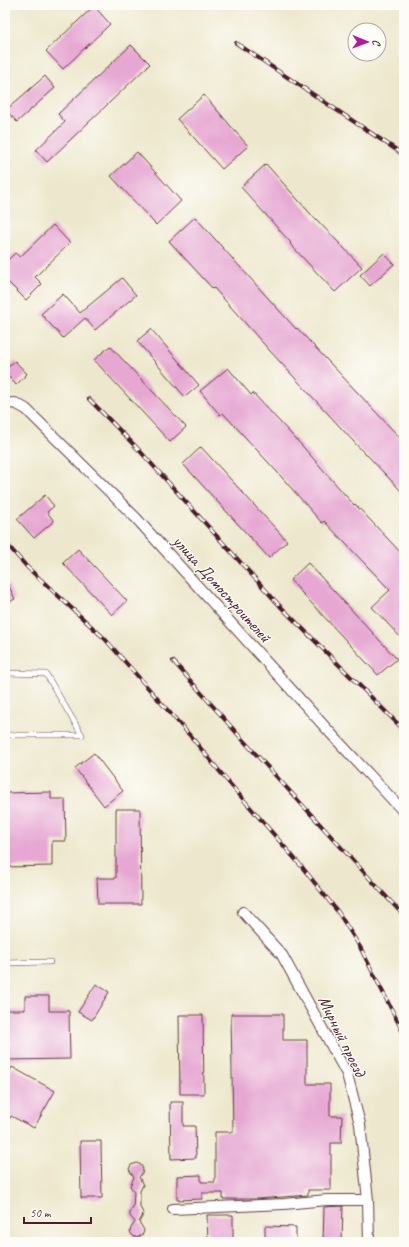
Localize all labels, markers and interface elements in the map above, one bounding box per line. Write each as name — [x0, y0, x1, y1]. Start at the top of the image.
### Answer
north arrow — [347, 22, 387, 62]
text: С — [370, 39, 384, 47]
street label: улица Домостроителей — [168, 530, 276, 648]
street label: Мирный проезд — [313, 992, 371, 1082]
scale bar — [24, 1199, 91, 1225]
text: 50 m — [30, 1205, 52, 1221]

